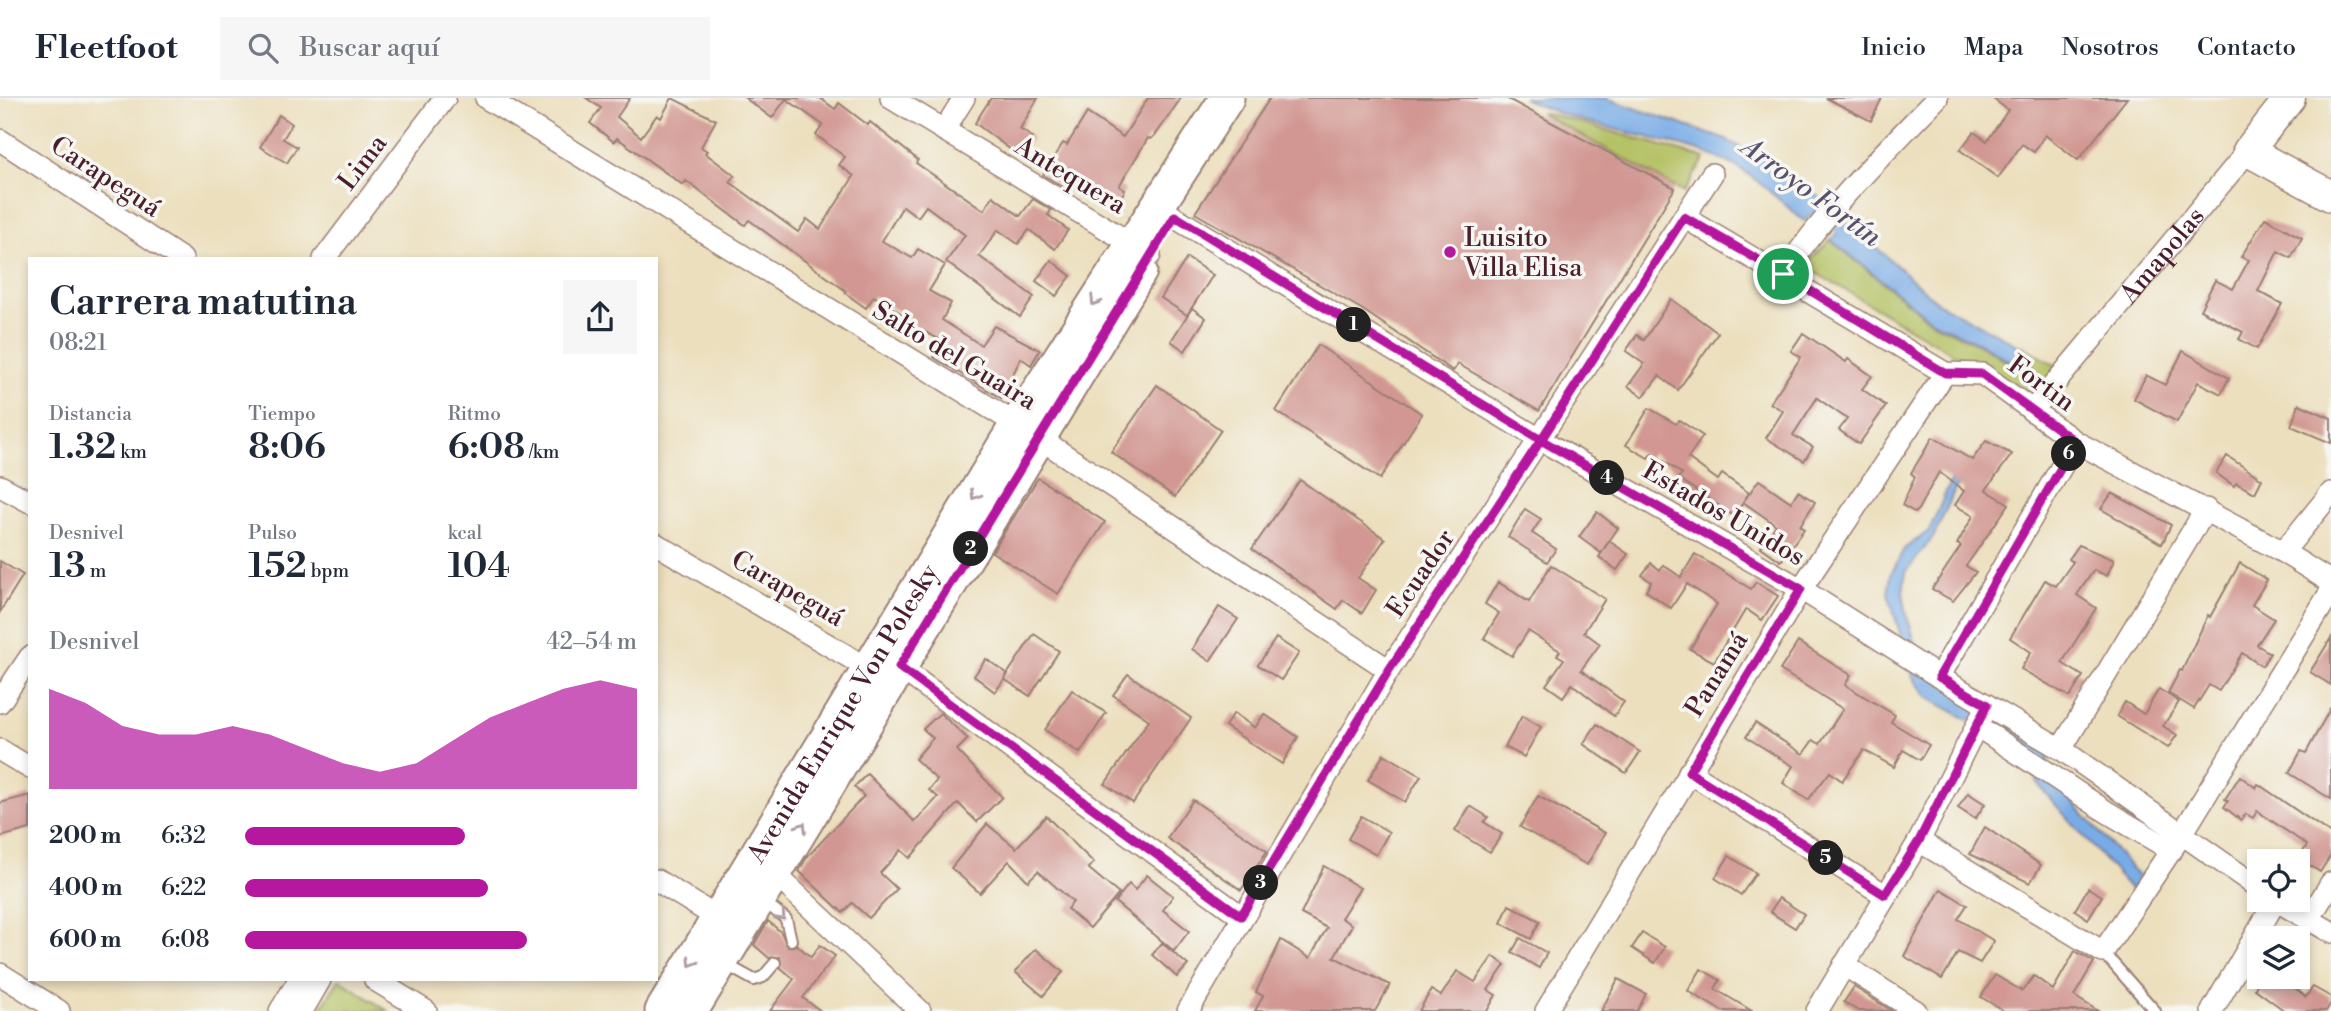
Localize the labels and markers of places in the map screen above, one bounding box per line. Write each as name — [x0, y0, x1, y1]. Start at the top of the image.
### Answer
place label: Luisito Villa Elisa — [1463, 222, 1583, 284]
marker: Luisito Villa Elisa — [1442, 244, 1458, 260]
pin — [1753, 244, 1813, 304]
pin: 1 — [1336, 308, 1372, 342]
pin: 6 — [2052, 436, 2086, 472]
pin: 4 — [1590, 460, 1624, 496]
pin: 2 — [954, 532, 988, 566]
pin: 5 — [1808, 840, 1843, 876]
pin: 3 — [1244, 866, 1278, 900]

